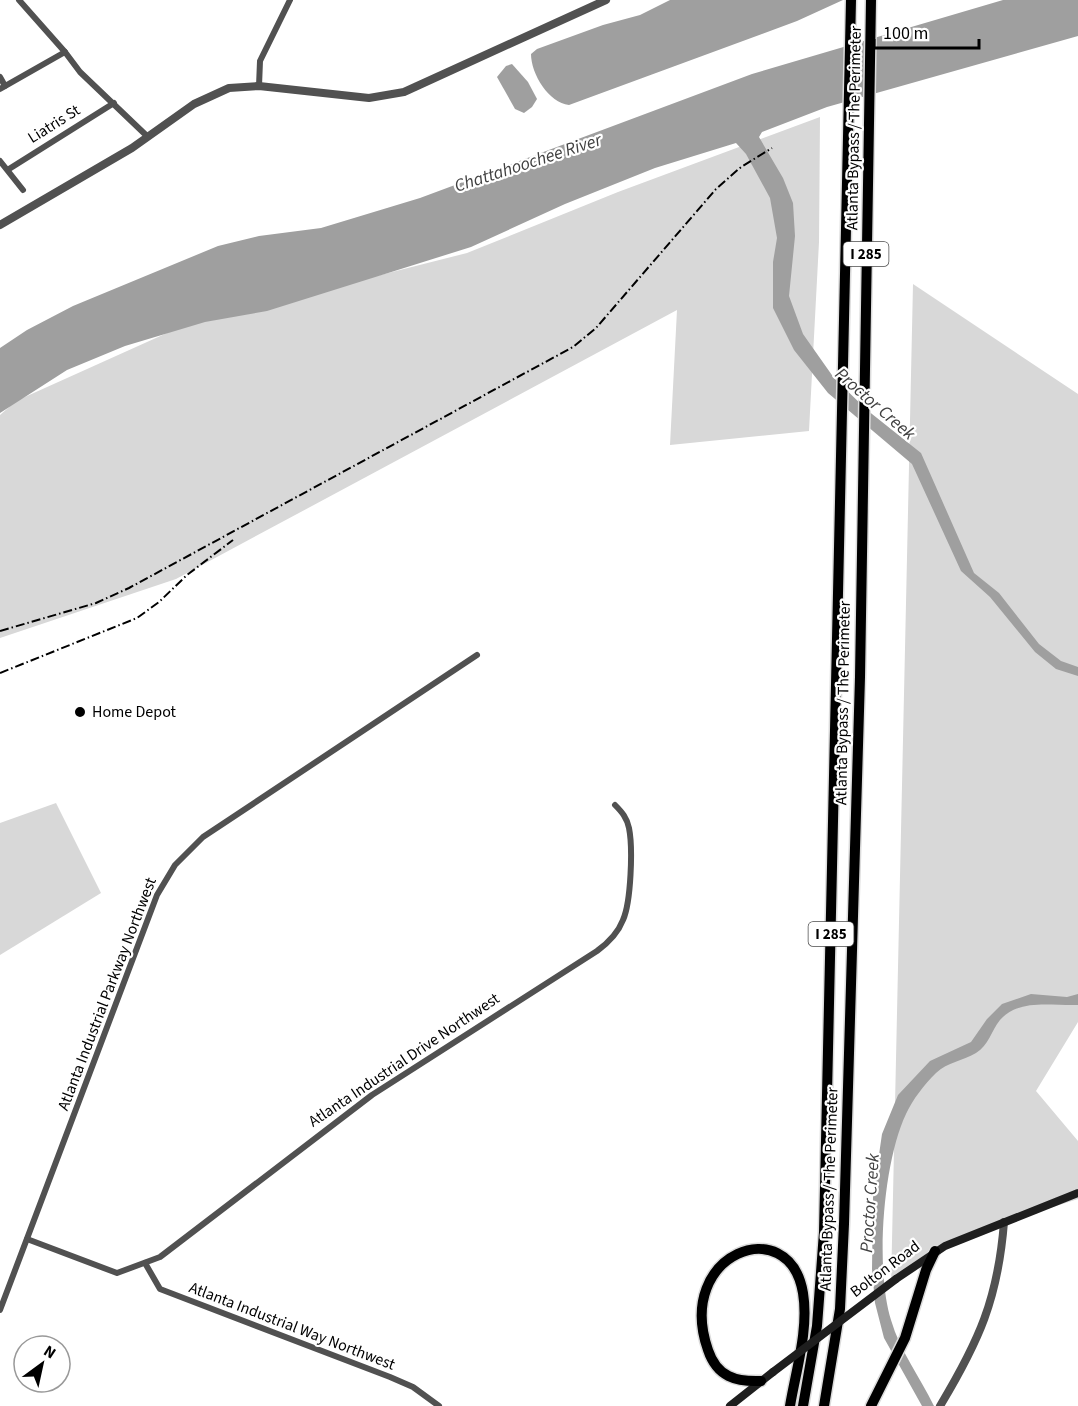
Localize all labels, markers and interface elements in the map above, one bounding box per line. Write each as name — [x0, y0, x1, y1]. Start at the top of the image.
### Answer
scale bar — [874, 12, 979, 50]
text: 100 m — [883, 21, 928, 46]
street label: Atlanta Bypass / The Perimeter — [841, 25, 867, 230]
street label: Liatris St — [24, 99, 85, 149]
water label: Chattahoochee River — [451, 127, 605, 199]
road number: I 285 — [844, 242, 888, 266]
water label: Proctor Creek — [829, 362, 921, 446]
street label: Atlanta Bypass / The Perimeter — [830, 600, 856, 805]
place label: Home Depot — [92, 701, 177, 723]
marker: Home Depot — [73, 705, 87, 719]
street label: Atlanta Industrial Parkway Northwest — [52, 874, 162, 1114]
road number: I 285 — [808, 922, 854, 946]
street label: Atlanta Industrial Drive Northwest — [304, 987, 504, 1132]
street label: Atlanta Bypass / The Perimeter — [814, 1086, 844, 1291]
water label: Proctor Creek — [854, 1152, 886, 1253]
street label: Bolton Road — [846, 1235, 924, 1303]
street label: Atlanta Industrial Way Northwest — [186, 1276, 399, 1376]
north arrow — [12, 1334, 72, 1394]
text: N — [39, 1340, 60, 1364]

